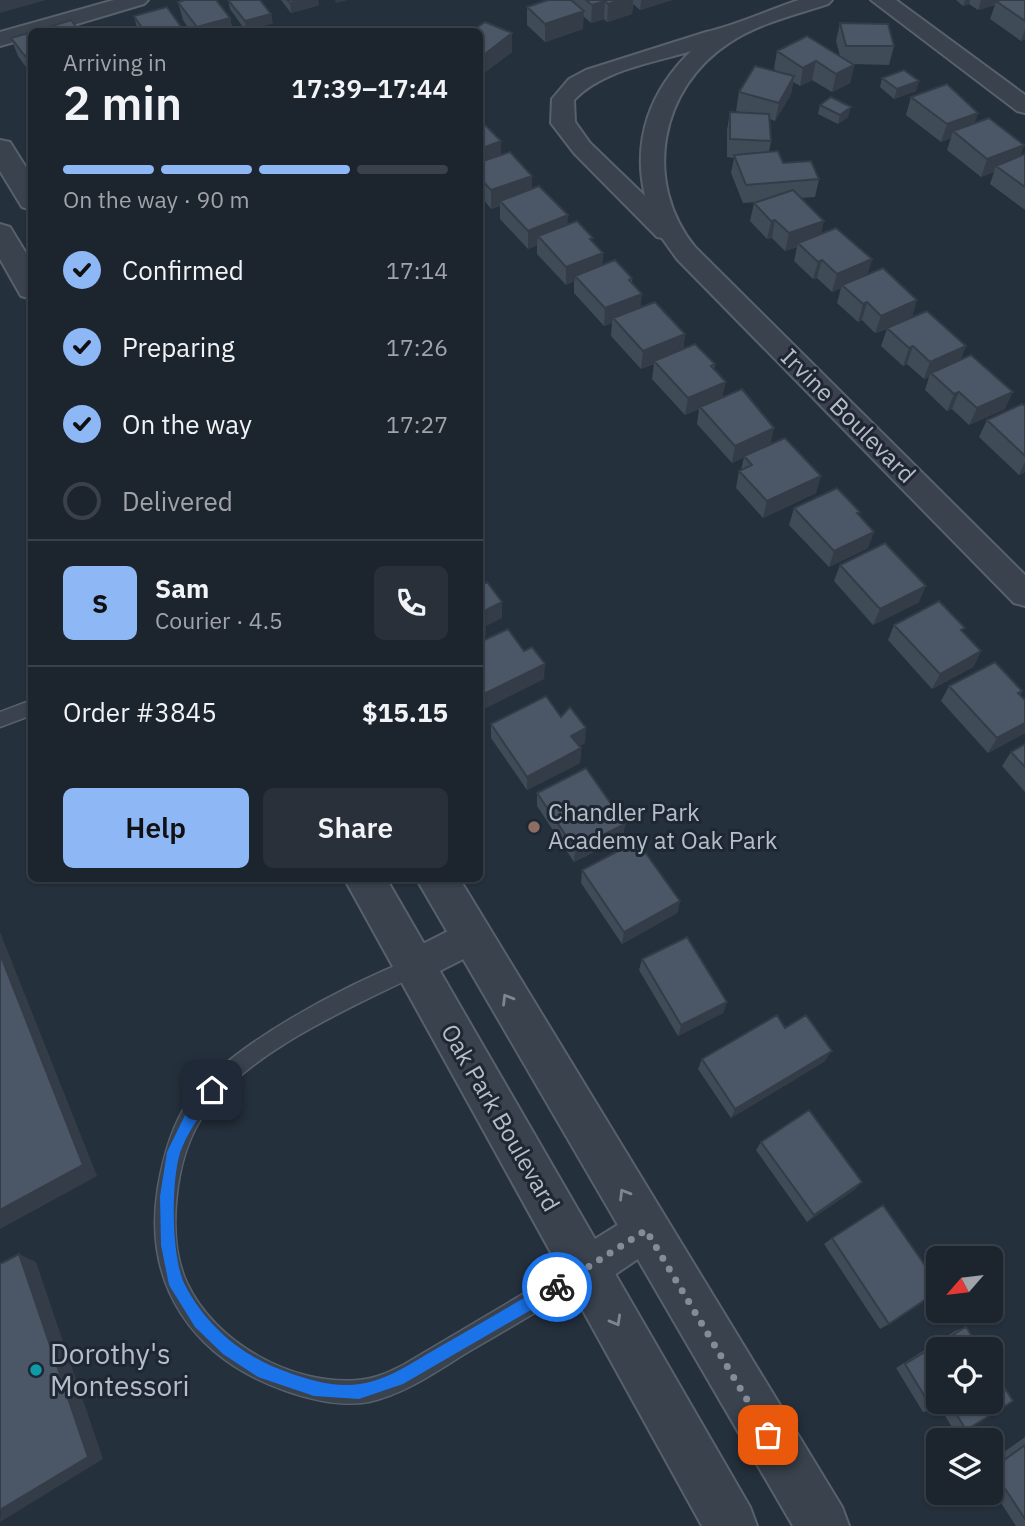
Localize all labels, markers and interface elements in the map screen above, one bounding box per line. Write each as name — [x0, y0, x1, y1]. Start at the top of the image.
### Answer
text: Arriving in — [63, 47, 167, 77]
text: 17:39–17:44 — [291, 71, 448, 105]
text: 2 min — [63, 73, 182, 133]
text: On the way · 90 m — [63, 184, 250, 214]
icon: check — [63, 251, 101, 289]
text: Confirmed — [122, 253, 244, 287]
text: 17:14 — [386, 255, 448, 285]
icon: check — [63, 328, 101, 366]
text: Preparing — [122, 330, 235, 364]
text: 17:26 — [386, 332, 448, 362]
street label: Irvine Boulevard — [774, 341, 923, 490]
icon: check — [63, 405, 101, 443]
text: On the way — [122, 407, 252, 441]
text: 17:27 — [386, 409, 448, 439]
text: Delivered — [122, 484, 233, 518]
button: phone — [374, 566, 448, 640]
text: Sam — [155, 571, 209, 605]
text: S — [92, 586, 108, 620]
text: Courier · 4.5 — [155, 605, 283, 635]
text: Order #3845 — [63, 695, 217, 729]
text: $15.15 — [362, 695, 448, 729]
button: Help — [63, 788, 249, 868]
button: Share — [263, 788, 448, 868]
place label: Chandler Park Academy at Oak Park — [548, 796, 778, 856]
marker: Chandler Park Academy at Oak Park — [526, 819, 542, 835]
one-way arrow — [503, 993, 516, 1006]
street label: Oak Park Boulevard — [434, 1018, 568, 1217]
pin — [182, 1060, 242, 1120]
icon: home — [193, 1071, 231, 1109]
one-way arrow — [620, 1188, 633, 1201]
north arrow — [926, 1246, 1003, 1323]
map controls — [926, 1246, 1003, 1505]
courier — [522, 1252, 592, 1322]
icon: bike — [538, 1268, 576, 1306]
one-way arrow — [608, 1314, 621, 1327]
place label: Dorothy's Montessori — [50, 1335, 189, 1404]
button: locate — [926, 1337, 1003, 1414]
marker: Dorothy's Montessori — [28, 1362, 44, 1378]
pin — [738, 1405, 798, 1465]
icon: bag — [749, 1416, 787, 1454]
button: layers — [926, 1428, 1003, 1505]

